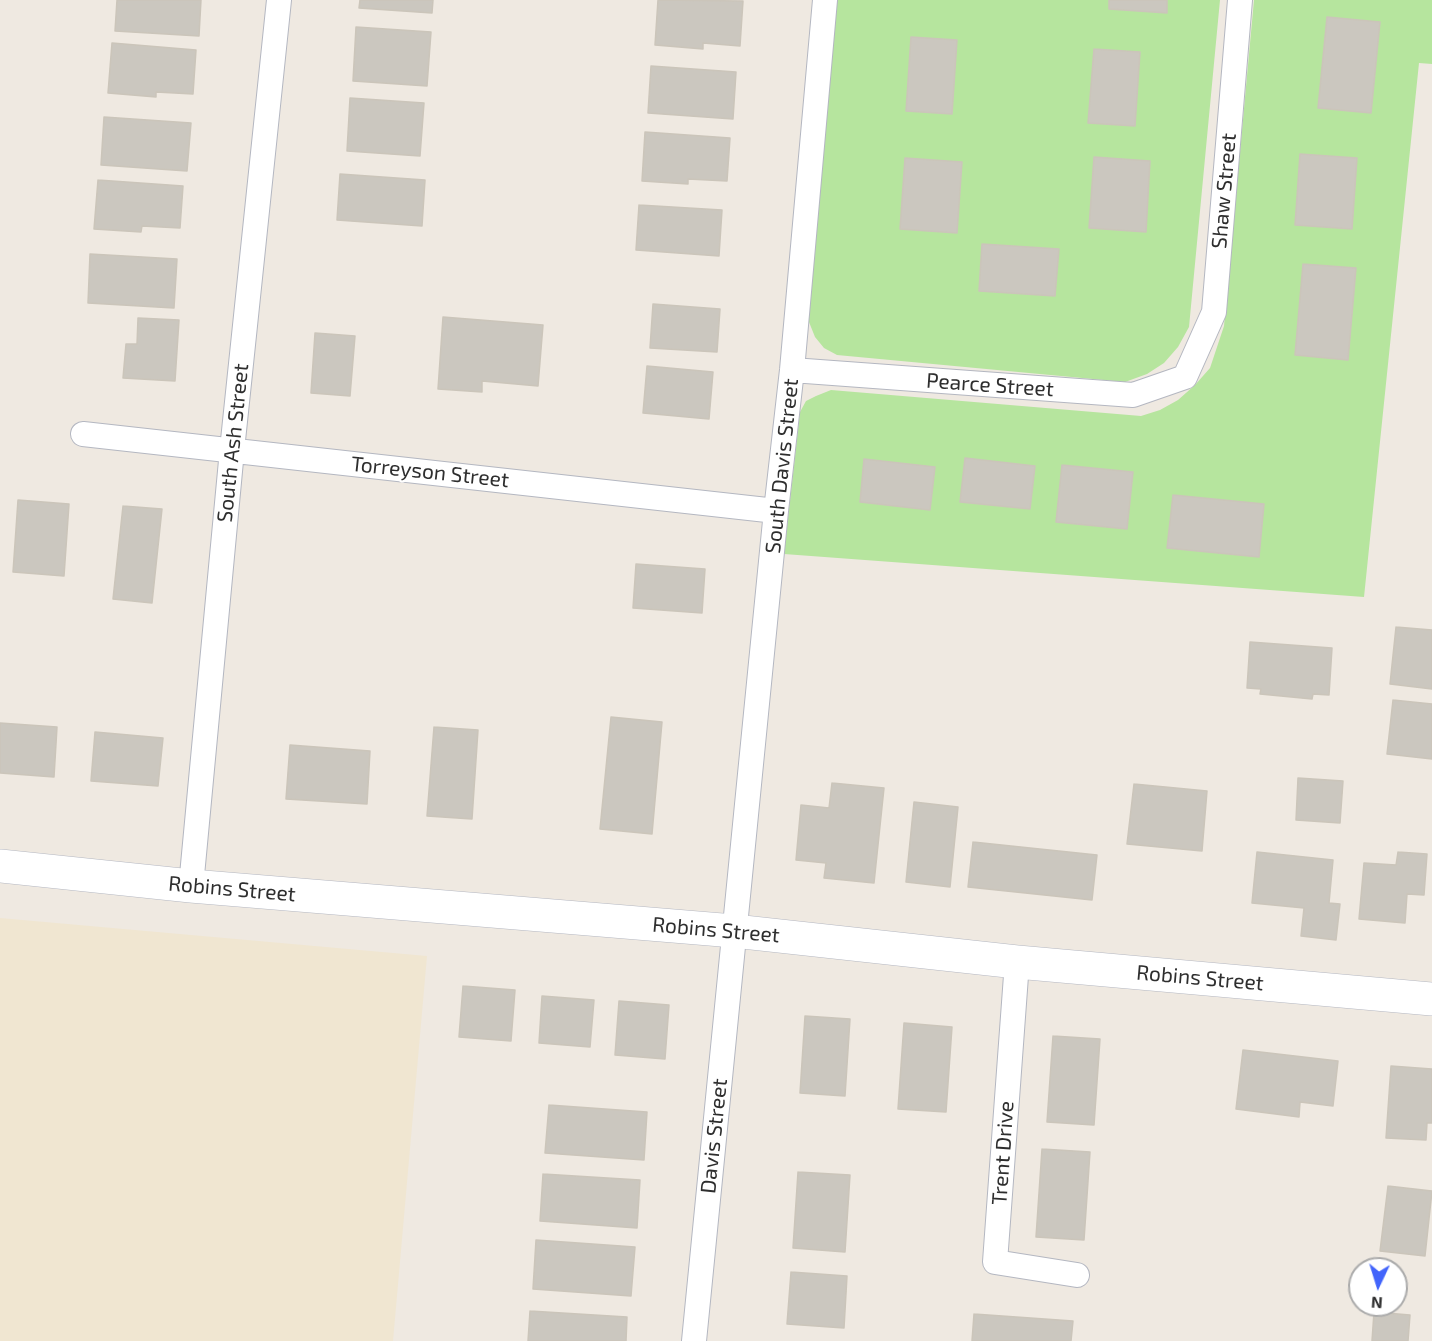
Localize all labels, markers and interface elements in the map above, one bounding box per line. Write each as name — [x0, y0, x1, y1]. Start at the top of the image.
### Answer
street label: Shaw Street — [1206, 132, 1242, 250]
street label: South Ash Street — [212, 362, 254, 524]
street label: Pearce Street — [925, 368, 1055, 402]
street label: South Davis Street — [760, 377, 804, 555]
street label: Torreyson Street — [350, 451, 510, 493]
street label: Robins Street — [167, 871, 297, 907]
street label: Robins Street — [651, 912, 781, 948]
street label: Robins Street — [1135, 960, 1265, 996]
street label: Davis Street — [695, 1077, 733, 1195]
street label: Trent Drive — [987, 1100, 1019, 1206]
north arrow — [1348, 1257, 1408, 1317]
text: N — [1370, 1294, 1383, 1313]

